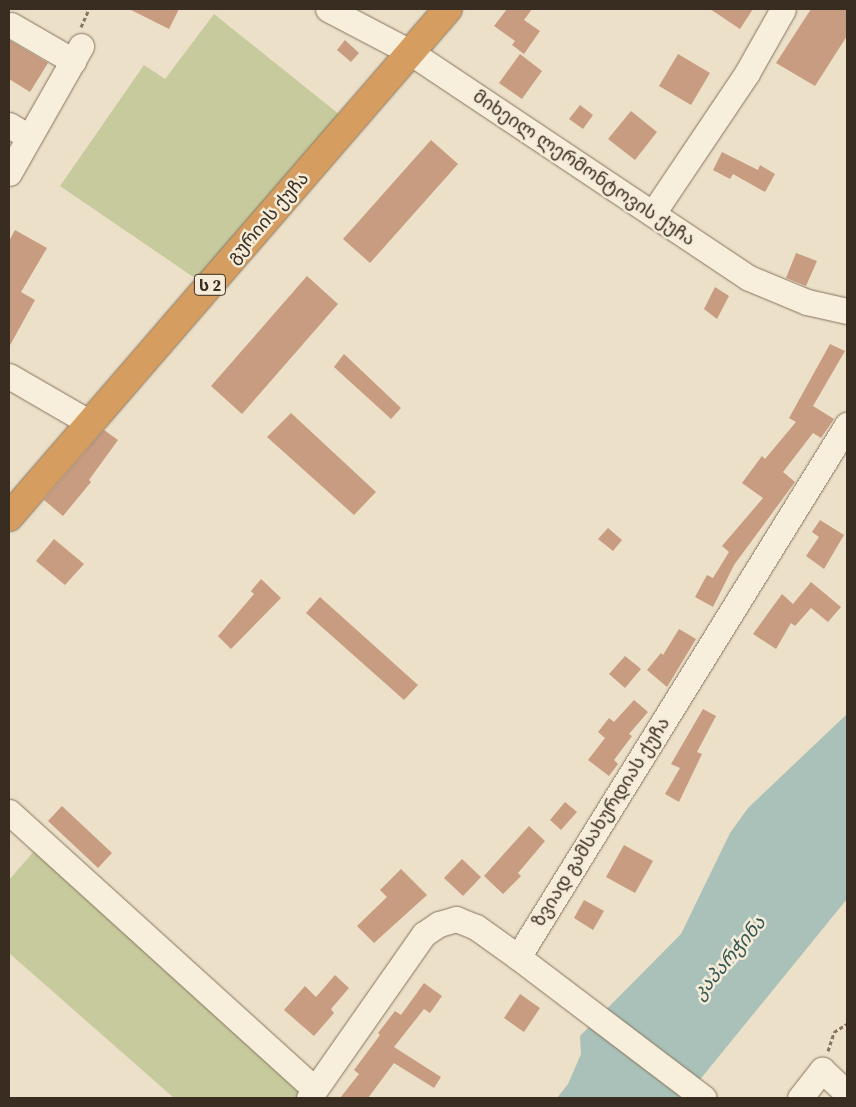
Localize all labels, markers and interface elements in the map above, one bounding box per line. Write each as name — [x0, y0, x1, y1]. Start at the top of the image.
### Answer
street label: მიხეილ ლერმონტოვის ქუჩა — [469, 85, 699, 251]
street label: გურიის ქუჩა — [223, 168, 313, 268]
road number: ს 2 — [194, 272, 226, 298]
street label: ზვიად გამსახურდიას ქუჩა — [528, 713, 674, 931]
water label: კაპარჭინა — [688, 912, 770, 1004]

